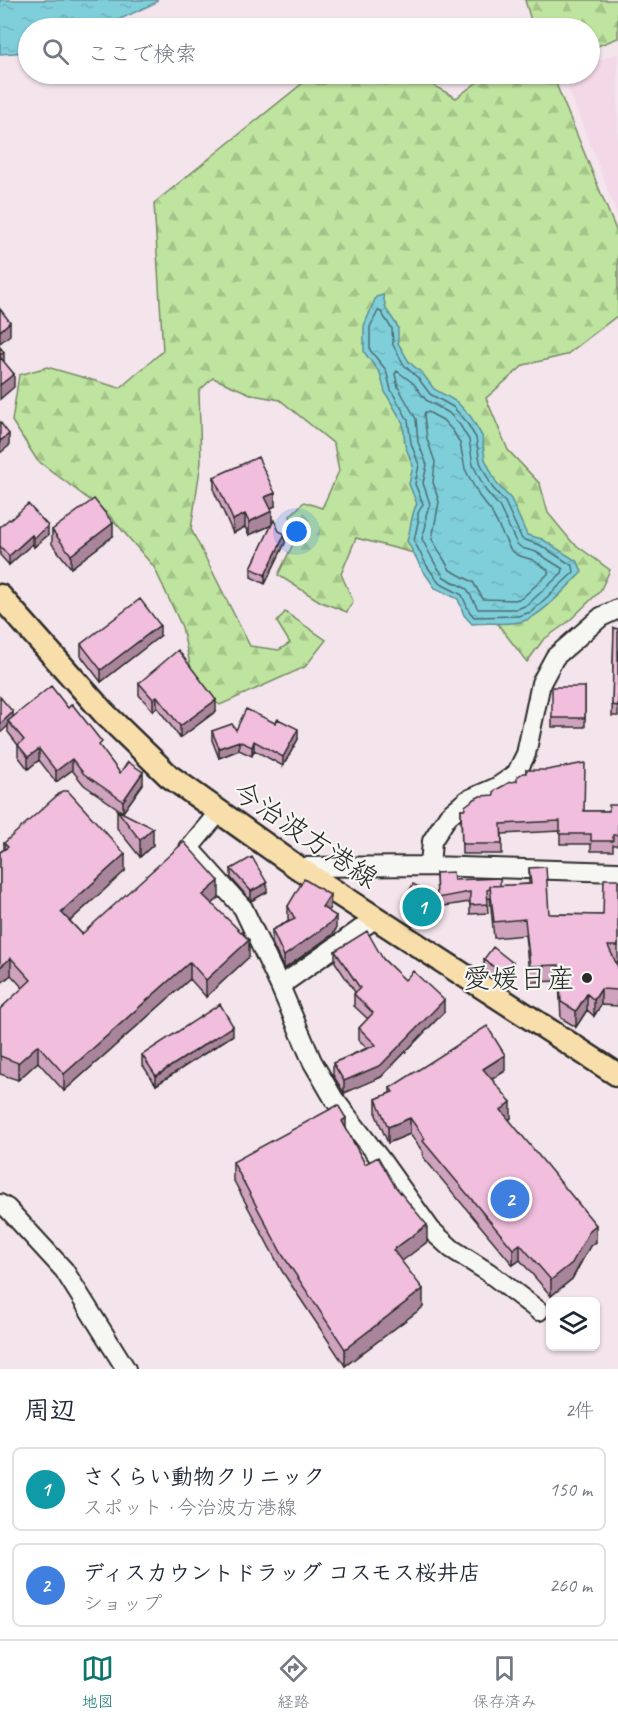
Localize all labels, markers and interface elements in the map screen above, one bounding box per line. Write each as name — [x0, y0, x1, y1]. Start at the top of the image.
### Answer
search box — [18, 18, 600, 84]
icon: search — [39, 35, 72, 68]
text: ここで検索 — [87, 40, 197, 68]
your location — [282, 517, 311, 546]
street label: 今治波方港線 — [226, 773, 385, 896]
pin: 1 — [402, 884, 442, 930]
place label: 愛媛日産 — [463, 961, 575, 996]
marker: 愛媛日産 — [580, 971, 594, 985]
pin: 2 — [490, 1176, 530, 1222]
map controls — [546, 1297, 600, 1351]
button: layers — [546, 1297, 600, 1351]
text: 周辺 — [24, 1394, 76, 1427]
text: 2件 — [565, 1398, 594, 1423]
text: さくらい動物クリニック — [83, 1463, 325, 1491]
text: 1 — [41, 1477, 50, 1502]
text: 150 m — [549, 1477, 592, 1502]
text: スポット · 今治波方港線 — [83, 1495, 296, 1520]
text: ディスカウントドラッグ コスモス桜井店 — [83, 1559, 481, 1587]
text: 2 — [41, 1573, 50, 1598]
text: 260 m — [549, 1573, 592, 1598]
text: ショップ — [83, 1591, 162, 1616]
tab: 地図 — [81, 1652, 114, 1712]
tab: 経路 — [277, 1652, 310, 1712]
tab: 保存済み — [473, 1652, 537, 1712]

